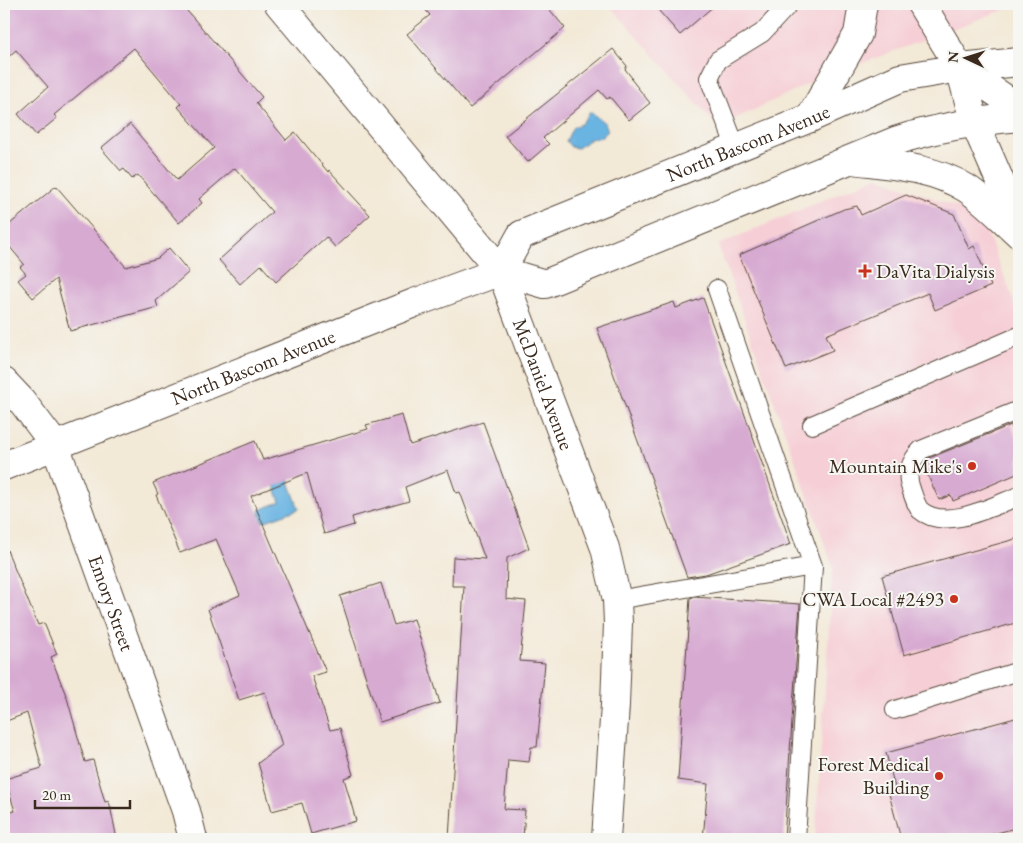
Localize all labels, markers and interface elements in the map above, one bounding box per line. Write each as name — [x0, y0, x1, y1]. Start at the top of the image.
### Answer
north arrow — [940, 32, 990, 82]
text: N — [944, 50, 962, 63]
street label: North Bascom Avenue — [662, 98, 834, 188]
place label: DaVita Dialysis — [876, 258, 995, 284]
marker: DaVita Dialysis — [858, 264, 872, 278]
street label: McDaniel Avenue — [507, 315, 580, 454]
street label: North Bascom Avenue — [167, 323, 339, 411]
place label: Mountain Mike's — [829, 453, 962, 479]
marker: Mountain Mike's — [966, 460, 978, 472]
street label: Emory Street — [82, 551, 141, 655]
place label: CWA Local #2493 — [802, 586, 944, 612]
marker: CWA Local #2493 — [948, 593, 960, 605]
place label: Forest Medical Building — [817, 751, 929, 800]
marker: Forest Medical Building — [933, 770, 945, 782]
scale bar — [35, 778, 130, 810]
text: 20 m — [42, 785, 71, 804]

